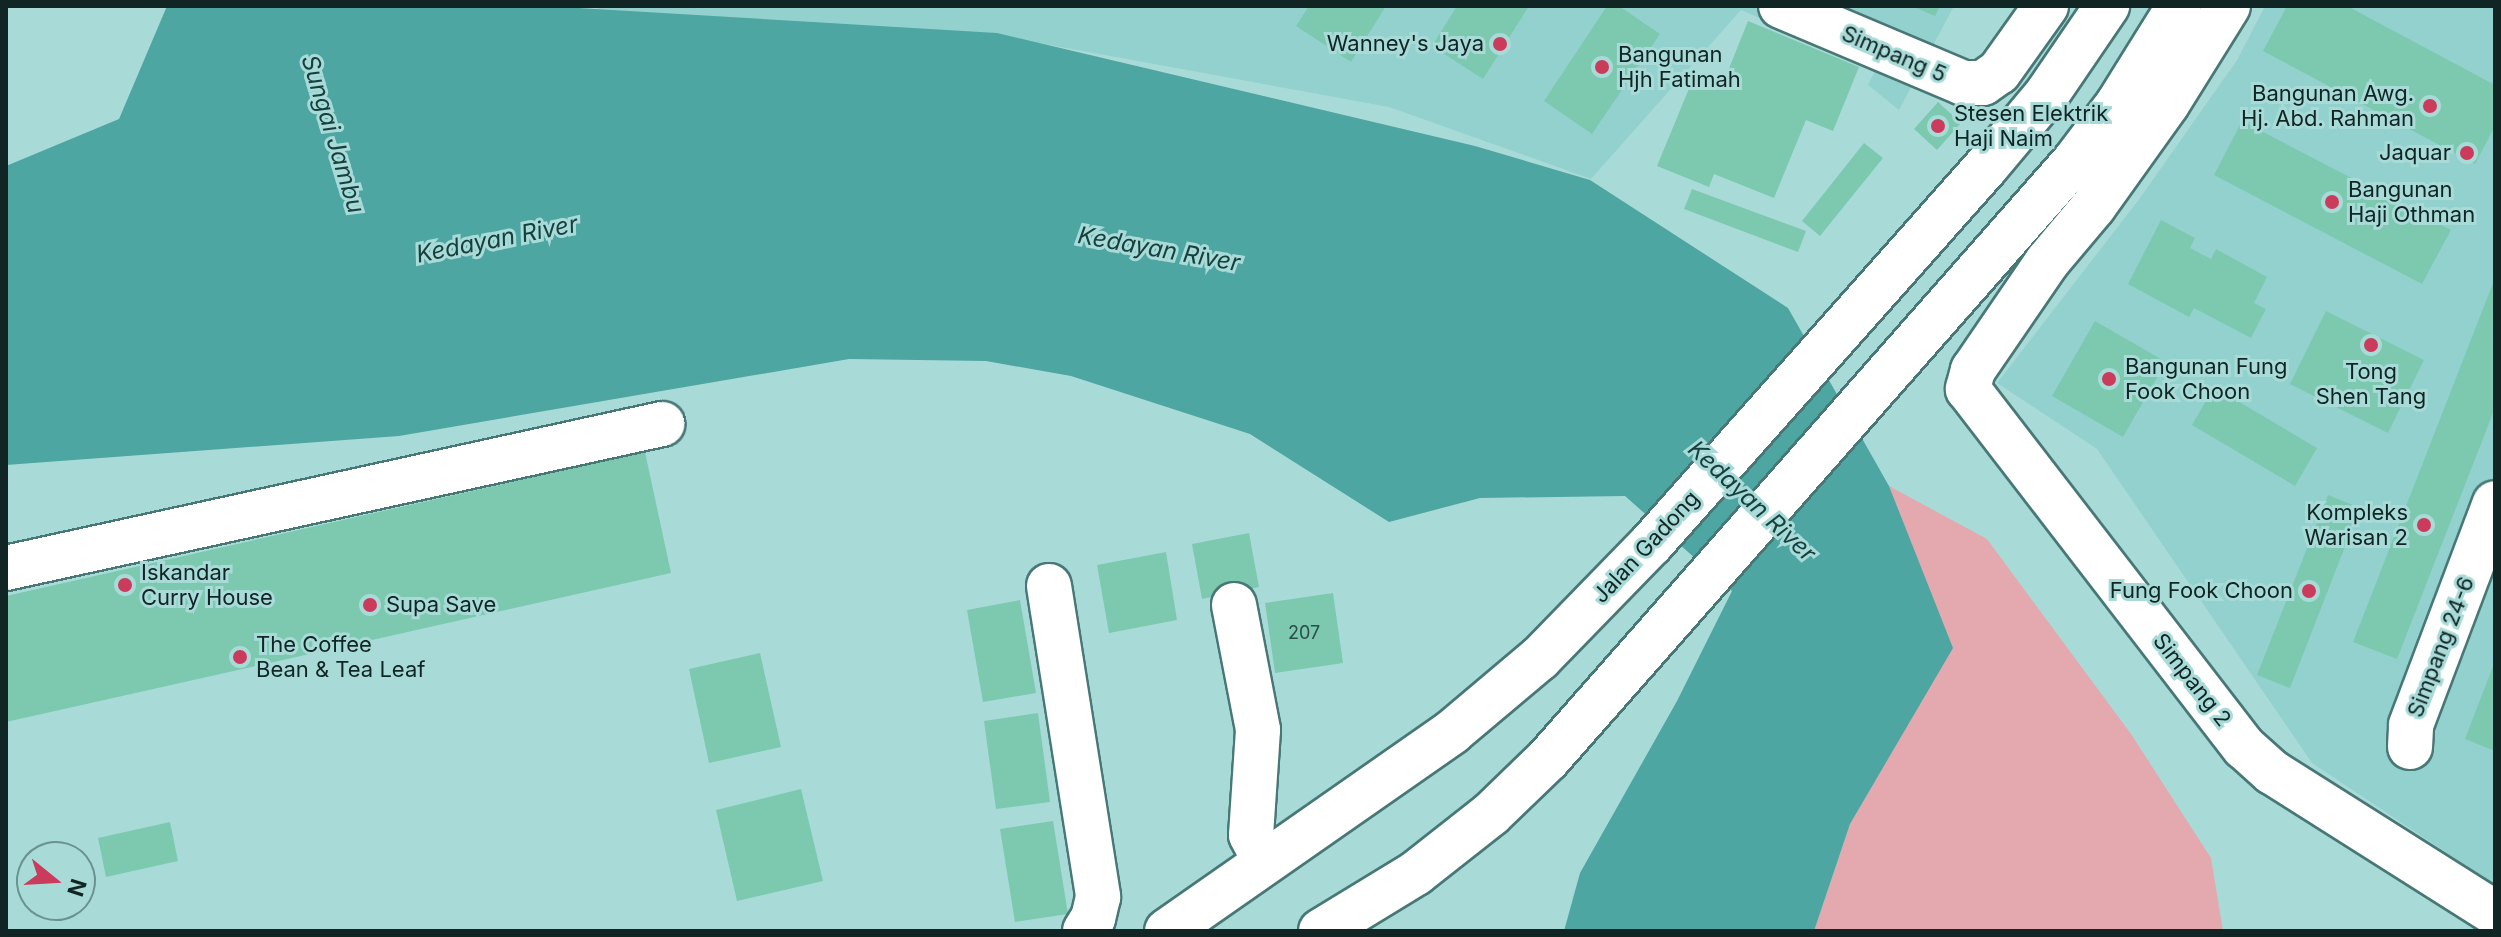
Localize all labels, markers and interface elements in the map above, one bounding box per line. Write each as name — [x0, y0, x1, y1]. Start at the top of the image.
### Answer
street label: Simpang 5 — [1838, 20, 1950, 88]
place label: Wanney's Jaya — [1327, 31, 1484, 57]
marker: Wanney's Jaya — [1491, 35, 1509, 53]
place label: Bangunan Hjh Fatimah — [1618, 41, 1741, 92]
water label: Sungai Jambu — [295, 51, 371, 217]
marker: Bangunan Hjh Fatimah — [1593, 58, 1611, 76]
place label: Bangunan Awg. Hj. Abd. Rahman — [2241, 80, 2414, 132]
marker: Bangunan Awg. Hj. Abd. Rahman — [2421, 97, 2439, 115]
place label: Stesen Elektrik Haji Naim — [1954, 100, 2108, 152]
marker: Stesen Elektrik Haji Naim — [1929, 117, 1947, 135]
place label: Jaquar — [2379, 140, 2451, 166]
marker: Jaquar — [2458, 144, 2476, 162]
place label: Bangunan Haji Othman — [2348, 176, 2475, 228]
marker: Bangunan Haji Othman — [2323, 193, 2341, 211]
water label: Kedayan River — [414, 209, 580, 269]
water label: Kedayan River — [1076, 221, 1242, 277]
marker: Tong Shen Tang — [2362, 336, 2380, 354]
place label: Bangunan Fung Fook Choon — [2125, 353, 2288, 404]
place label: Tong Shen Tang — [2316, 358, 2426, 410]
marker: Bangunan Fung Fook Choon — [2100, 370, 2118, 388]
water label: Kedayan River — [1682, 435, 1822, 567]
street label: Jalan Gadong — [1587, 485, 1705, 609]
place label: Kompleks Warisan 2 — [2305, 499, 2408, 550]
marker: Kompleks Warisan 2 — [2415, 516, 2433, 534]
place label: Iskandar Curry House — [141, 559, 273, 610]
street label: Simpang 24-6 — [2402, 573, 2480, 721]
marker: Iskandar Curry House — [116, 576, 134, 594]
place label: Fung Fook Choon — [2110, 578, 2293, 604]
marker: Fung Fook Choon — [2300, 582, 2318, 600]
place label: Supa Save — [386, 592, 496, 618]
marker: Supa Save — [361, 596, 379, 614]
house number: 207 — [1288, 622, 1320, 644]
street label: Simpang 2 — [2147, 628, 2237, 732]
place label: The Coffee Bean & Tea Leaf — [256, 631, 425, 682]
marker: The Coffee Bean & Tea Leaf — [231, 648, 249, 666]
north arrow — [16, 841, 96, 921]
text: N — [62, 876, 92, 900]

